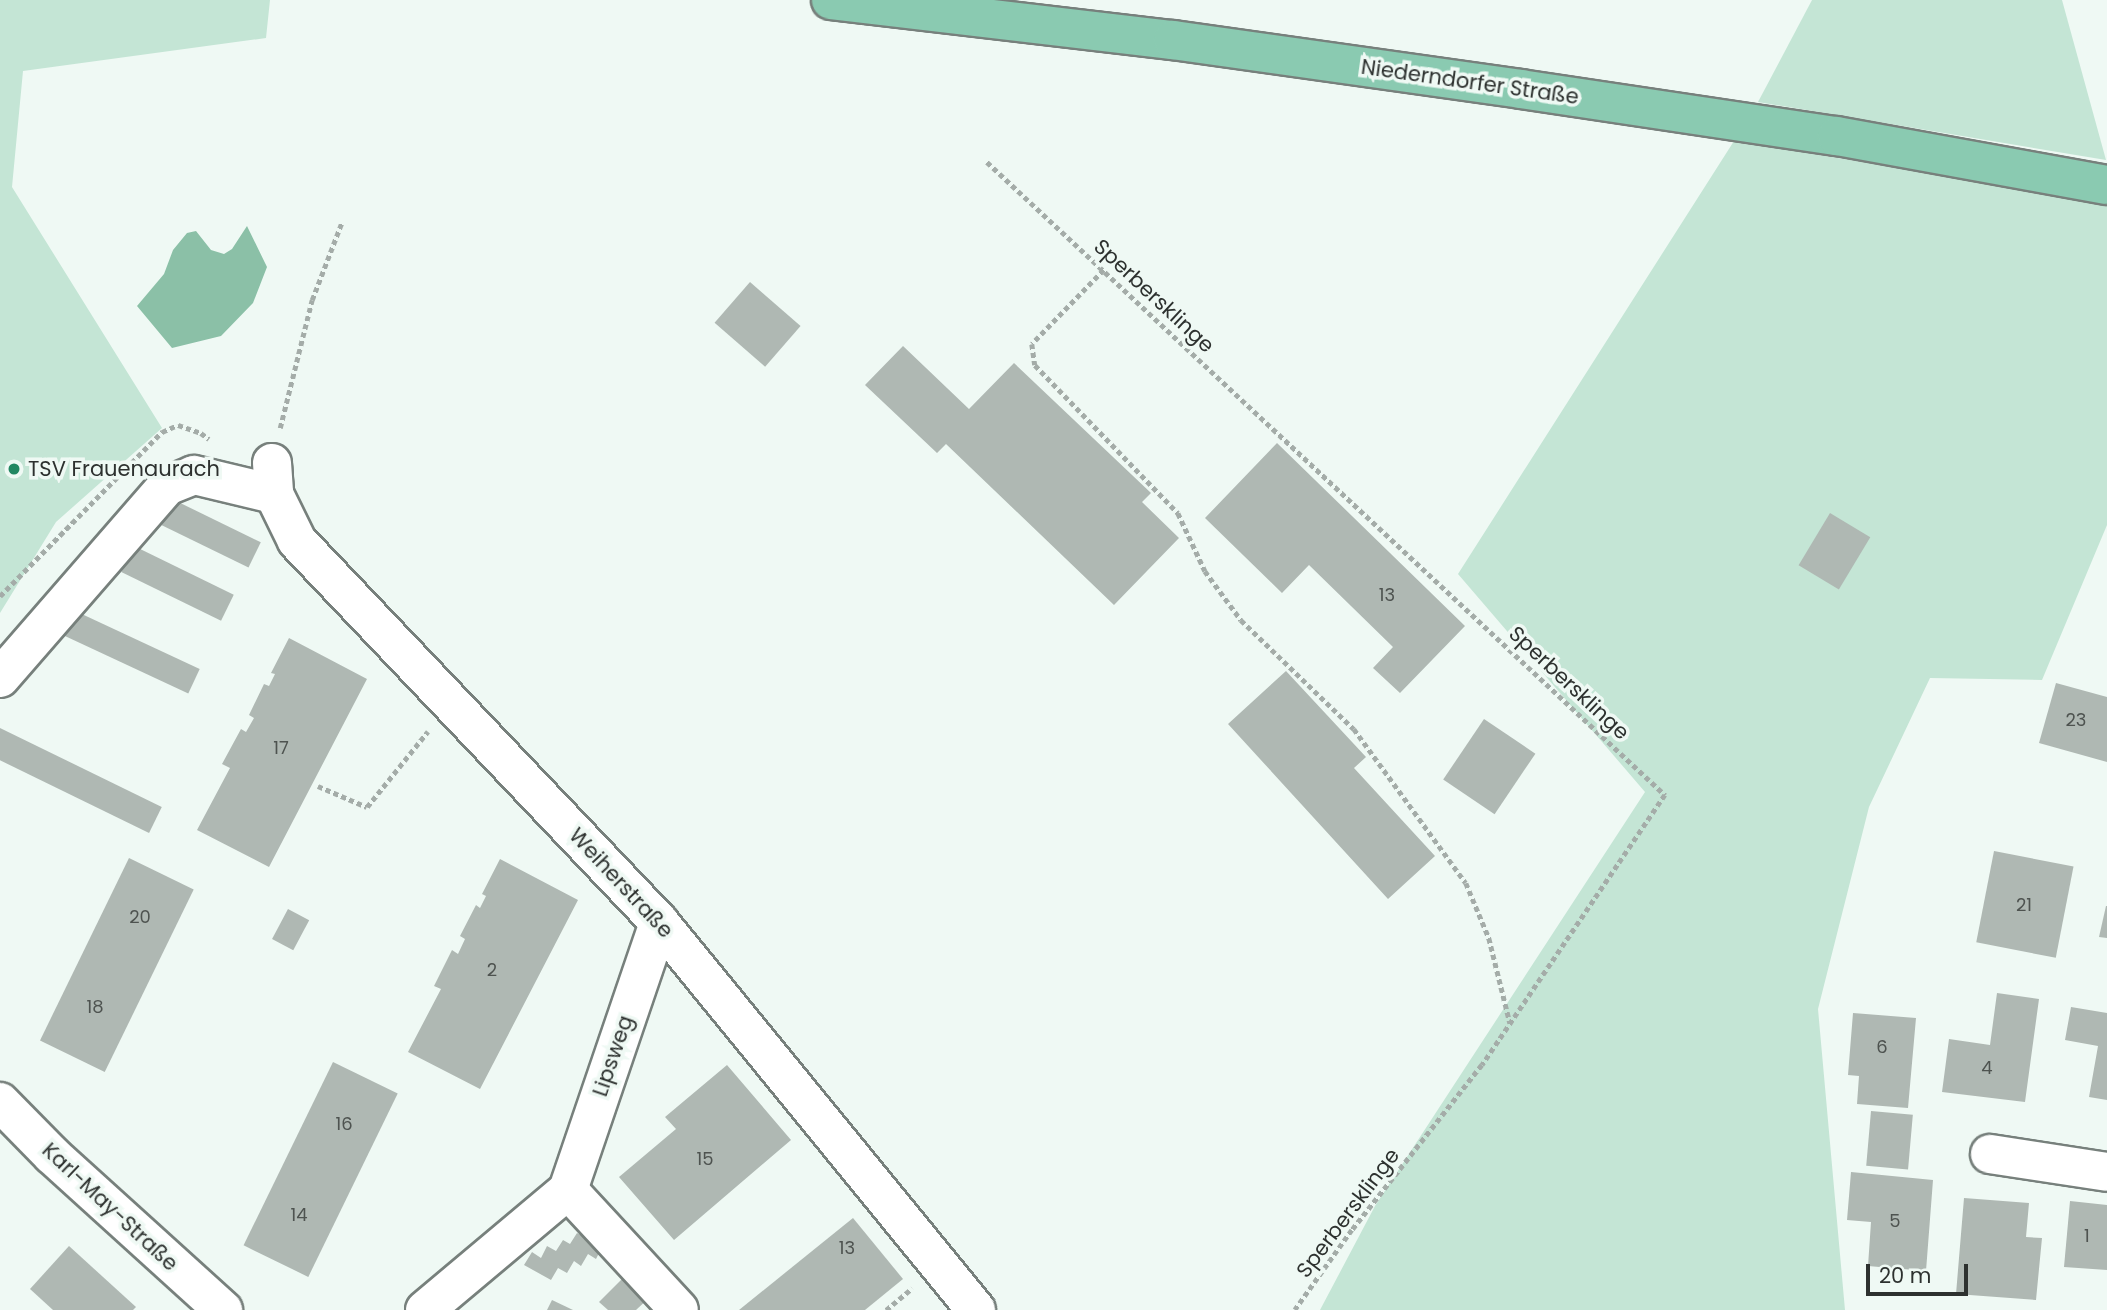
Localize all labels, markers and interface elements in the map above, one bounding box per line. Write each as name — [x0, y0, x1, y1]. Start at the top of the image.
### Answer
street label: Niederndorfer Straße — [1360, 54, 1580, 110]
street label: Sperbersklinge — [1089, 234, 1219, 358]
place label: TSV Frauenaurach — [28, 456, 220, 482]
marker: TSV Frauenaurach — [6, 461, 22, 477]
house number: 13 — [1379, 584, 1395, 606]
street label: Sperbersklinge — [1504, 621, 1634, 745]
house number: 23 — [2066, 709, 2086, 731]
house number: 17 — [273, 737, 289, 759]
street label: Weiherstraße — [564, 823, 678, 943]
house number: 21 — [2016, 894, 2032, 916]
house number: 20 — [129, 906, 151, 928]
house number: 2 — [487, 959, 497, 981]
house number: 18 — [86, 996, 104, 1018]
street label: Lipsweg — [587, 1012, 639, 1100]
house number: 6 — [1876, 1036, 1888, 1058]
house number: 4 — [1981, 1057, 1993, 1079]
house number: 16 — [335, 1113, 353, 1135]
street label: Karl-May-Straße — [37, 1138, 183, 1276]
street label: Sperbersklinge — [1291, 1143, 1405, 1283]
house number: 15 — [696, 1148, 714, 1170]
house number: 14 — [290, 1204, 308, 1226]
house number: 5 — [1889, 1210, 1901, 1232]
house number: 1 — [2084, 1225, 2090, 1247]
house number: 13 — [839, 1237, 855, 1259]
scale bar — [1869, 1250, 1970, 1294]
text: 20 m — [1879, 1261, 1932, 1290]

